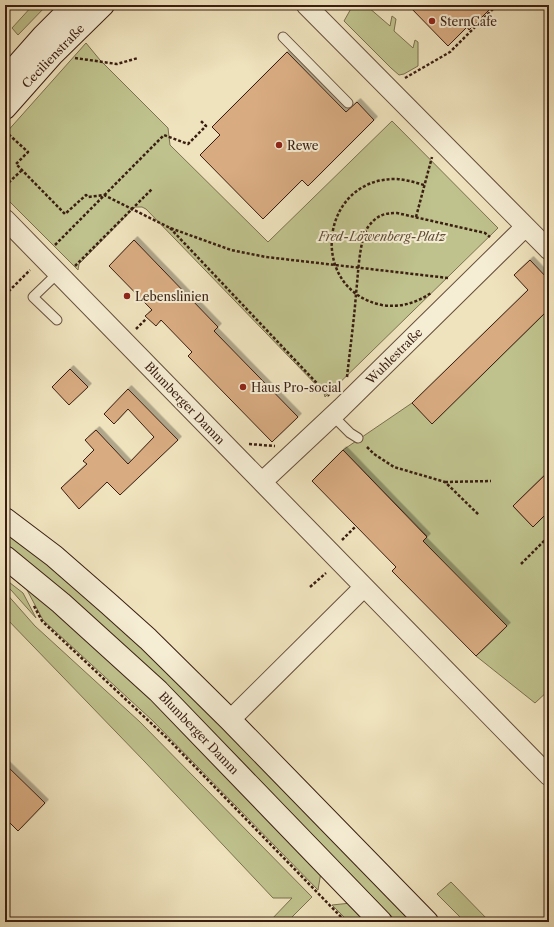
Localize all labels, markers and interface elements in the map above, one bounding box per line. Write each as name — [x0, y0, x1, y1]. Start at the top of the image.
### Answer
place label: SternCafe — [440, 14, 497, 29]
marker: SternCafe — [427, 16, 437, 26]
street label: Cecilienstraße — [19, 21, 87, 91]
place label: Rewe — [287, 138, 319, 153]
marker: Rewe — [274, 140, 284, 150]
park label: Fred-Löwenberg-Platz — [317, 229, 446, 244]
place label: Lebenslinien — [135, 289, 209, 304]
marker: Lebenslinien — [122, 291, 132, 301]
street label: Wuhlestraße — [362, 325, 425, 388]
street label: Blumberger Damm — [142, 359, 228, 447]
place label: Haus Pro-social — [251, 380, 342, 395]
marker: Haus Pro-social — [238, 382, 248, 392]
street label: Blumberger Damm — [156, 689, 242, 777]

